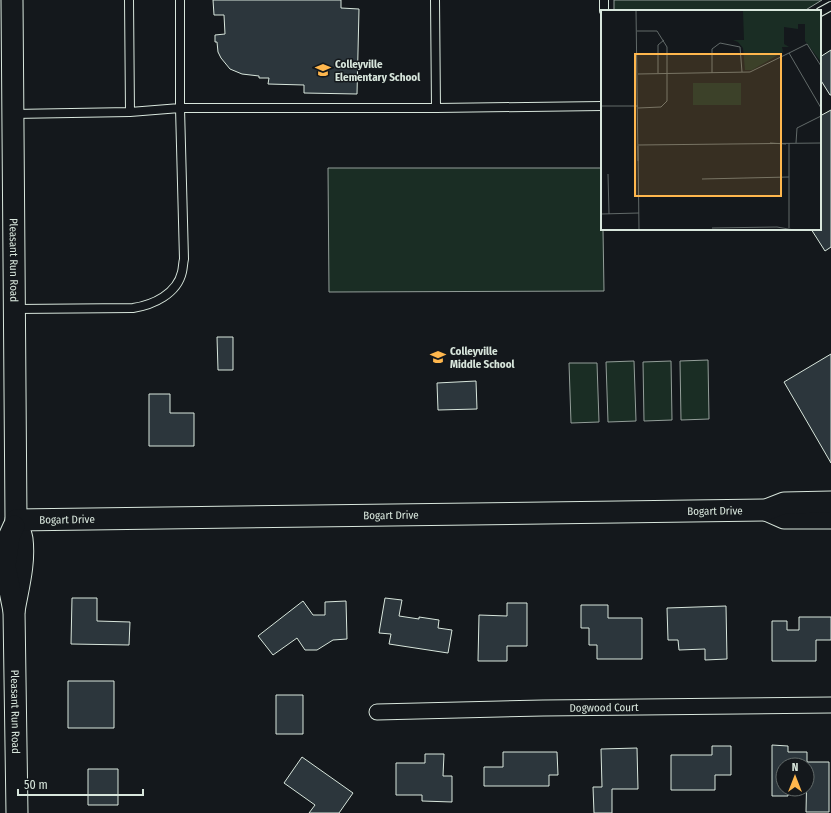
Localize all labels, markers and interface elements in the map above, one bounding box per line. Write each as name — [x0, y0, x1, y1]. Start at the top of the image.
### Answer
inset map — [601, 10, 821, 230]
place label: Colleyville Elementary School — [335, 58, 421, 84]
school or university icon: Colleyville Elementary School — [314, 61, 332, 79]
street label: Pleasant Run Road — [7, 218, 21, 302]
place label: Colleyville Middle School — [450, 345, 516, 371]
school or university icon: Colleyville Middle School — [429, 348, 447, 366]
street label: Bogart Drive — [687, 504, 743, 518]
street label: Bogart Drive — [363, 508, 419, 522]
street label: Bogart Drive — [39, 512, 95, 526]
street label: Pleasant Run Road — [8, 670, 23, 754]
street label: Dogwood Court — [569, 701, 639, 714]
north arrow — [775, 757, 815, 797]
text: N — [792, 761, 798, 774]
scale bar — [18, 771, 143, 797]
text: 50 m — [24, 778, 48, 792]

